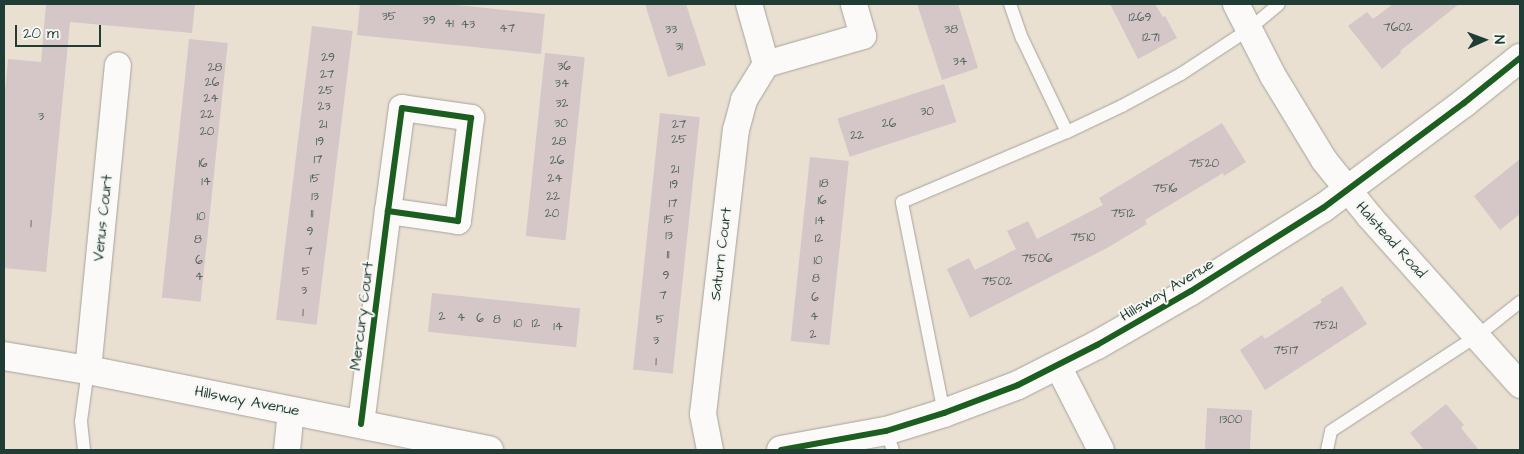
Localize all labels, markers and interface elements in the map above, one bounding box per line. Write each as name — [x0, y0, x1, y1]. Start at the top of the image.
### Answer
house number: 35 — [382, 10, 396, 24]
house number: 1269 — [1129, 11, 1151, 25]
house number: 39 — [423, 14, 435, 28]
scale bar — [18, 15, 104, 47]
north arrow — [1459, 15, 1509, 65]
house number: 41 — [444, 17, 454, 31]
house number: 43 — [461, 18, 475, 32]
house number: 7602 — [1383, 21, 1413, 35]
house number: 47 — [499, 22, 515, 36]
text: 20 m — [23, 23, 59, 44]
house number: 33 — [665, 23, 677, 37]
house number: 38 — [944, 23, 958, 37]
house number: 1271 — [1142, 31, 1160, 45]
text: N — [1489, 35, 1509, 44]
house number: 31 — [675, 40, 683, 54]
house number: 29 — [321, 51, 335, 65]
house number: 34 — [953, 55, 967, 69]
house number: 36 — [557, 60, 571, 74]
house number: 28 — [208, 61, 222, 75]
house number: 27 — [320, 68, 334, 82]
house number: 26 — [205, 76, 219, 90]
house number: 34 — [555, 77, 569, 91]
house number: 25 — [318, 84, 334, 98]
house number: 24 — [203, 92, 219, 106]
house number: 32 — [556, 97, 568, 111]
house number: 23 — [318, 100, 330, 114]
house number: 30 — [920, 105, 934, 119]
house number: 22 — [200, 108, 214, 122]
house number: 3 — [38, 110, 44, 124]
house number: 30 — [554, 117, 568, 131]
house number: 26 — [882, 117, 896, 131]
house number: 21 — [319, 118, 327, 132]
house number: 27 — [672, 118, 686, 132]
house number: 20 — [200, 125, 214, 139]
house number: 22 — [850, 129, 864, 143]
house number: 25 — [671, 133, 687, 147]
house number: 19 — [316, 135, 324, 149]
house number: 28 — [552, 135, 566, 149]
house number: 17 — [314, 153, 322, 167]
house number: 26 — [550, 154, 564, 168]
house number: 16 — [198, 157, 208, 171]
house number: 7520 — [1189, 157, 1219, 171]
house number: 21 — [671, 163, 679, 177]
house number: 15 — [310, 172, 320, 186]
house number: 24 — [547, 172, 563, 186]
street label: Venus Court — [89, 174, 117, 262]
house number: 14 — [201, 175, 211, 189]
house number: 18 — [819, 177, 829, 191]
house number: 19 — [670, 178, 678, 192]
house number: 7516 — [1153, 182, 1177, 196]
house number: 13 — [311, 190, 319, 204]
house number: 22 — [546, 190, 560, 204]
house number: 16 — [817, 194, 827, 208]
house number: 17 — [669, 197, 677, 211]
street label: Halstead Road — [1352, 198, 1430, 282]
street label: Saturn Court — [706, 206, 736, 302]
house number: 11 — [310, 207, 314, 221]
house number: 20 — [545, 207, 559, 221]
house number: 7512 — [1111, 207, 1135, 221]
house number: 10 — [196, 210, 206, 224]
house number: 15 — [664, 213, 674, 227]
house number: 14 — [815, 214, 825, 228]
house number: 1 — [30, 217, 32, 231]
house number: 9 — [307, 225, 313, 239]
house number: 13 — [665, 229, 673, 243]
house number: 7510 — [1071, 231, 1095, 245]
house number: 12 — [815, 232, 823, 246]
house number: 8 — [194, 233, 202, 247]
house number: 7 — [305, 245, 313, 259]
house number: 11 — [666, 248, 670, 262]
house number: 7506 — [1022, 252, 1052, 266]
house number: 6 — [195, 254, 203, 268]
house number: 10 — [813, 254, 823, 268]
street label: Hillsway Avenue — [1117, 255, 1217, 325]
street label: Mercury Court — [346, 261, 378, 371]
house number: 5 — [302, 265, 310, 279]
house number: 9 — [663, 269, 669, 283]
house number: 4 — [195, 270, 203, 284]
house number: 8 — [812, 272, 820, 286]
house number: 7502 — [982, 275, 1012, 289]
house number: 3 — [301, 284, 307, 298]
house number: 7 — [659, 289, 667, 303]
house number: 6 — [811, 291, 819, 305]
house number: 1 — [302, 306, 304, 320]
house number: 2 — [439, 310, 445, 324]
house number: 4 — [810, 310, 818, 324]
house number: 4 — [457, 311, 465, 325]
house number: 6 — [476, 312, 484, 326]
house number: 8 — [493, 313, 501, 327]
house number: 5 — [656, 313, 664, 327]
house number: 10 — [513, 317, 523, 331]
house number: 12 — [532, 317, 540, 331]
house number: 7521 — [1313, 319, 1337, 333]
house number: 14 — [553, 320, 563, 334]
house number: 2 — [810, 328, 816, 342]
house number: 3 — [653, 334, 659, 348]
house number: 7517 — [1274, 344, 1298, 358]
house number: 1 — [655, 355, 657, 369]
street label: Hillsway Avenue — [193, 382, 301, 420]
house number: 1300 — [1220, 413, 1242, 427]

